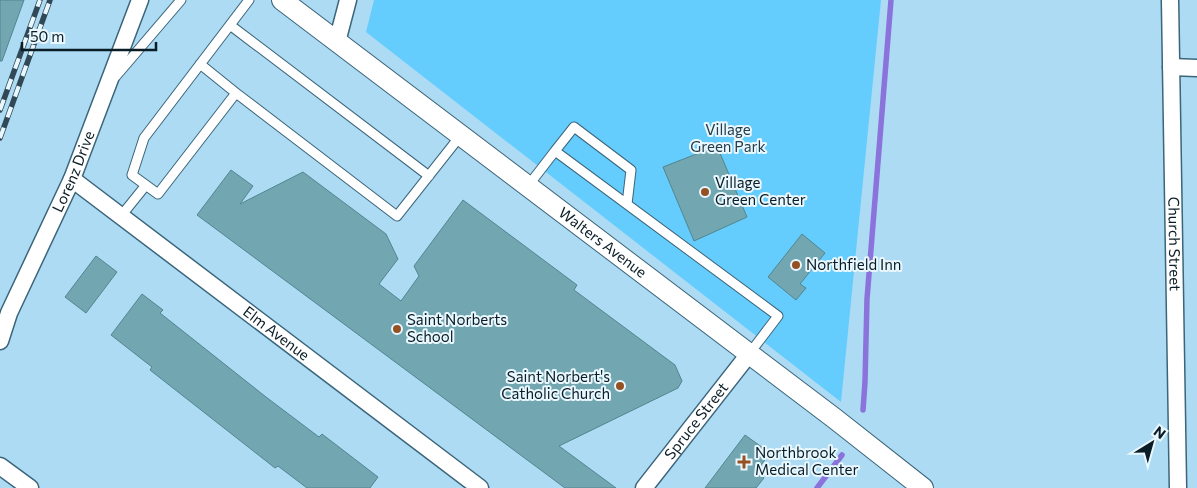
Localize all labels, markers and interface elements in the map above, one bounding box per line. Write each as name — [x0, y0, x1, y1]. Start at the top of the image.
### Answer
scale bar — [22, 20, 156, 52]
text: 50 m — [30, 27, 64, 45]
park label: Village Green Park — [690, 120, 766, 155]
street label: Lorenz Drive — [48, 128, 98, 215]
place label: Village Green Center — [715, 173, 806, 208]
marker: Village Green Center — [699, 186, 711, 198]
street label: Church Street — [1165, 197, 1185, 291]
street label: Walters Avenue — [556, 203, 651, 281]
place label: Northfield Inn — [806, 255, 901, 273]
marker: Northfield Inn — [790, 259, 802, 271]
street label: Elm Avenue — [240, 302, 314, 364]
place label: Saint Norberts School — [407, 310, 507, 345]
marker: Saint Norberts School — [391, 323, 403, 335]
place label: Saint Norbert's Catholic Church — [501, 367, 610, 402]
street label: Spruce Street — [660, 378, 731, 463]
marker: Saint Norbert's Catholic Church — [614, 380, 626, 392]
north arrow — [1127, 418, 1177, 468]
text: N — [1151, 422, 1169, 442]
place label: Northbrook Medical Center — [755, 443, 858, 478]
marker: Northbrook Medical Center — [737, 455, 751, 469]

